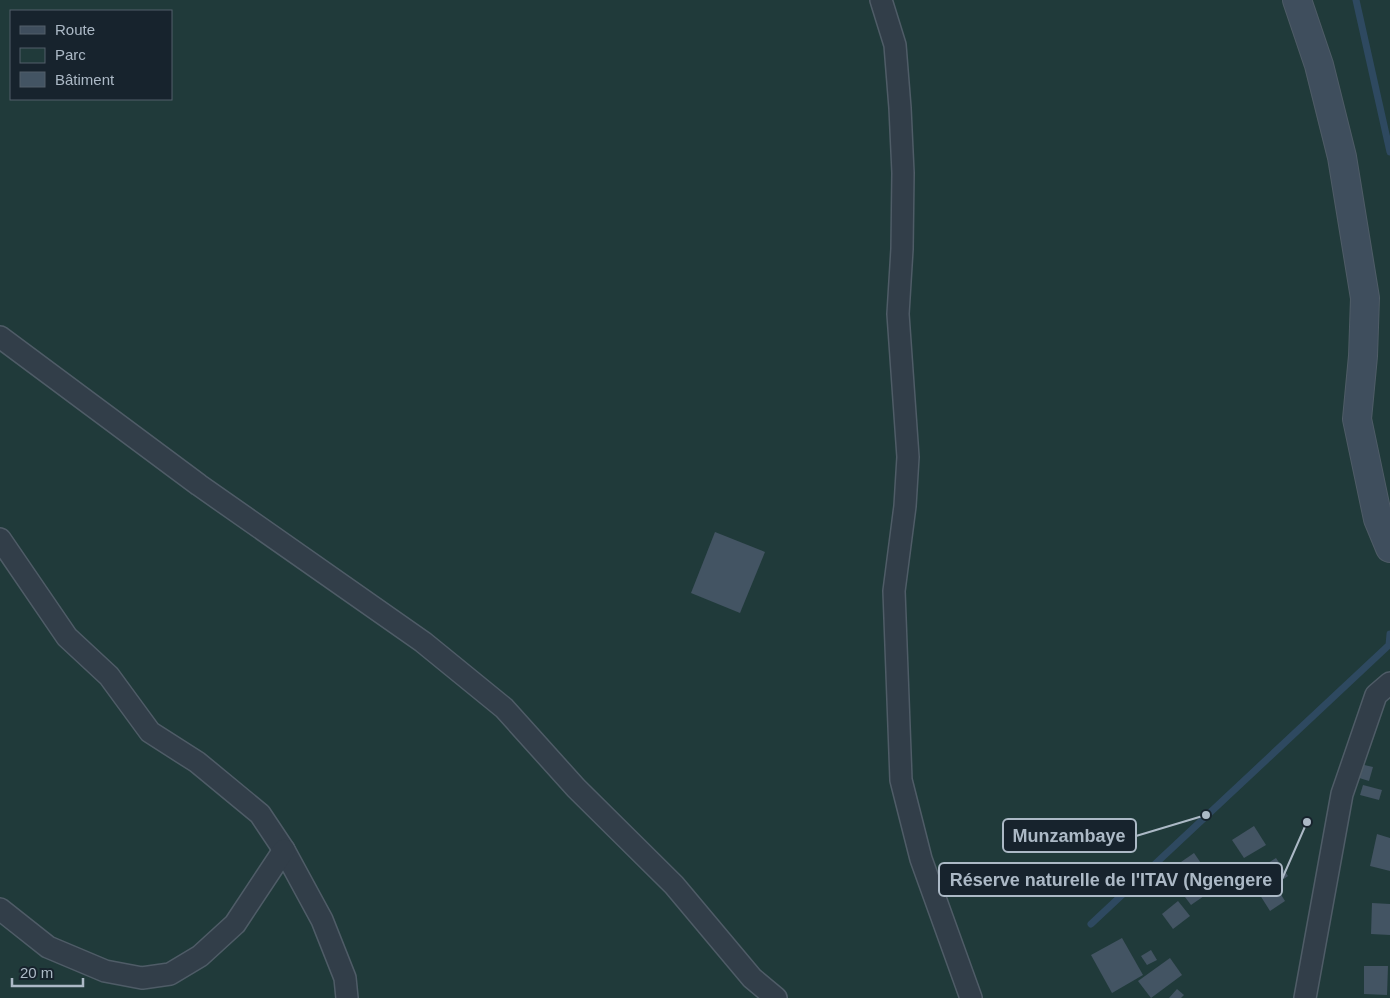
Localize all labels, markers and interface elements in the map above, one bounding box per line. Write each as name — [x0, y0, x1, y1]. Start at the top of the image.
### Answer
legend — [10, 10, 172, 100]
text: Route — [55, 21, 95, 38]
text: Parc — [55, 46, 86, 63]
text: Bâtiment — [55, 71, 115, 88]
callout: Munzambaye — [1003, 819, 1136, 852]
text: Munzambaye — [1012, 826, 1126, 846]
callout: Réserve naturelle de l'ITAV (Ngengere — [939, 863, 1282, 896]
text: Réserve naturelle de l'ITAV (Ngengere — [950, 870, 1272, 890]
scale bar — [12, 956, 84, 988]
text: 20 m — [20, 964, 53, 981]

